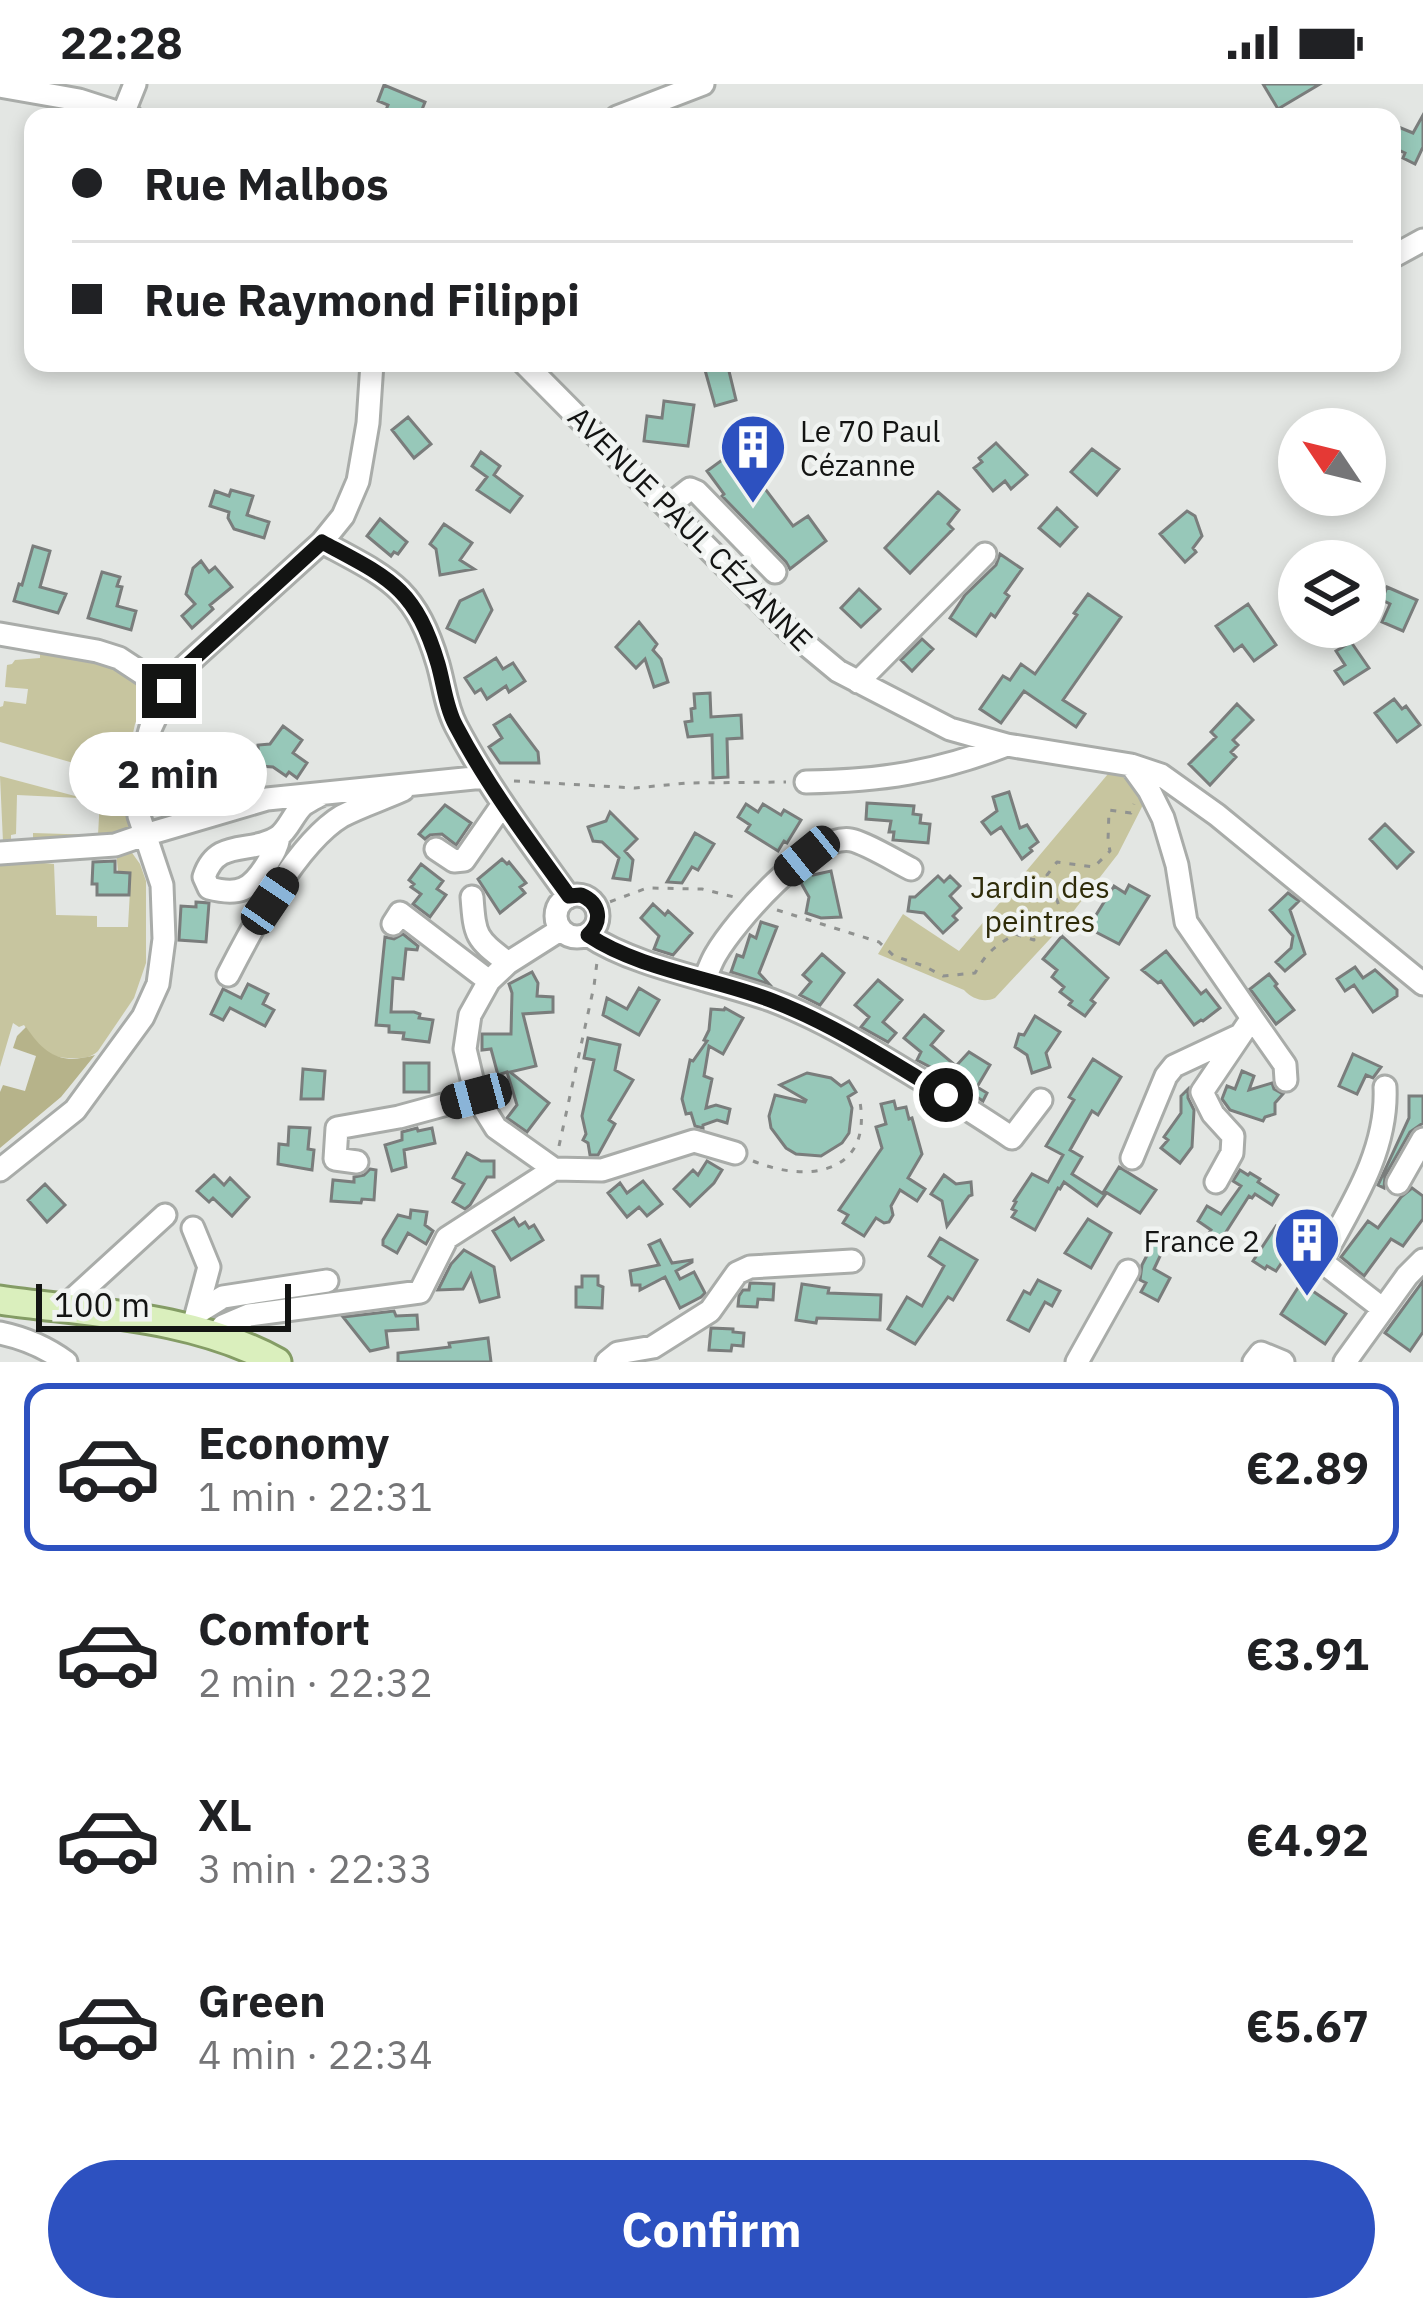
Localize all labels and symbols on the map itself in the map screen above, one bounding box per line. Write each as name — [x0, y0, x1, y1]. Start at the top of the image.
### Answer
street label: AVENUE PAUL CÉZANNE — [560, 397, 822, 659]
north arrow — [1278, 408, 1386, 516]
place label: Le 70 Paul Cézanne — [800, 411, 940, 484]
building icon: Le 70 Paul Cézanne — [718, 412, 788, 506]
route end — [142, 664, 196, 718]
callout: 2 min — [70, 733, 268, 817]
car — [768, 819, 846, 893]
car — [235, 861, 305, 941]
park label: Jardin des peintres — [970, 867, 1110, 940]
route start — [919, 1068, 973, 1122]
car — [437, 1069, 515, 1123]
building icon: France 2 — [1272, 1205, 1342, 1299]
place label: France 2 — [1143, 1221, 1260, 1260]
scale bar — [36, 1278, 291, 1331]

